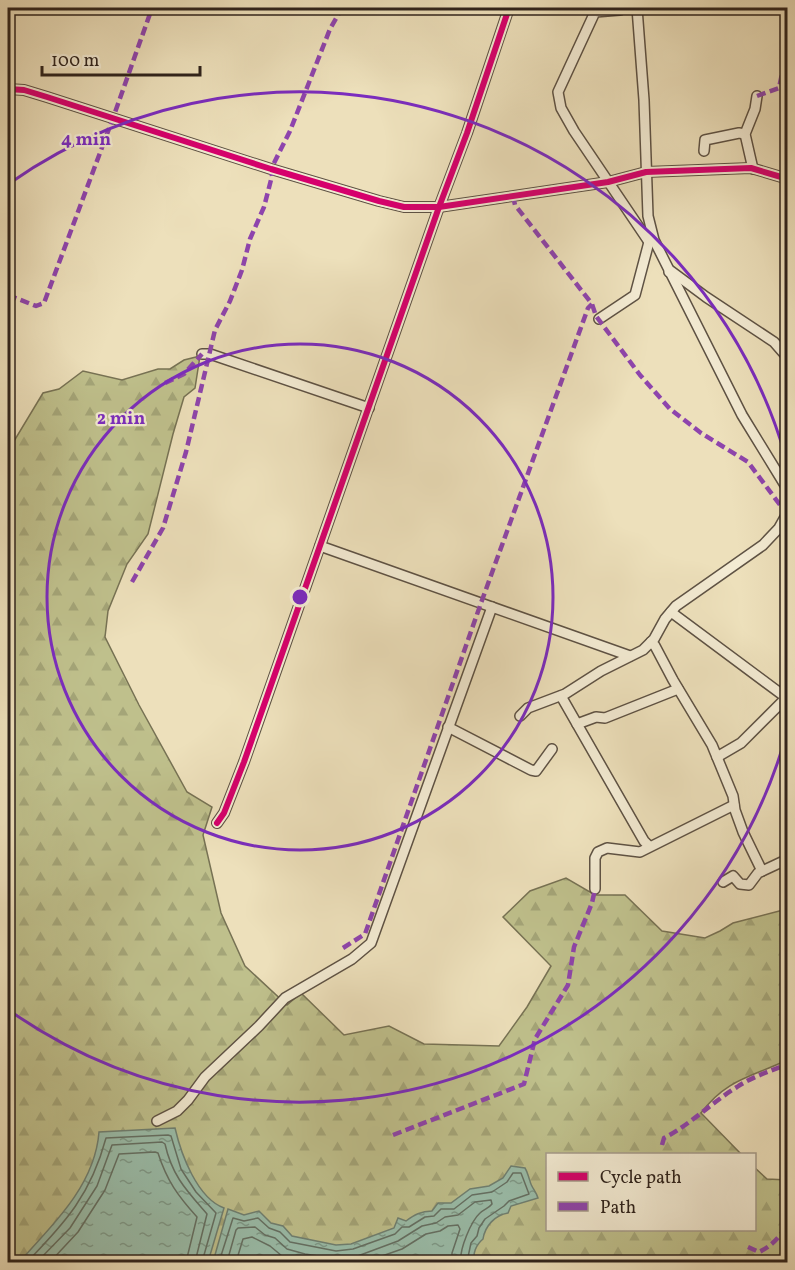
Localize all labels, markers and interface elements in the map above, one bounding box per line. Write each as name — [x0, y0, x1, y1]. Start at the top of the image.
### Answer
scale bar — [42, 39, 200, 77]
text: 100 m — [51, 49, 100, 74]
text: 4 min — [61, 128, 111, 153]
text: 2 min — [97, 407, 145, 432]
centre of rings — [290, 587, 310, 607]
legend — [546, 1153, 756, 1231]
text: Cycle path — [600, 1166, 682, 1191]
text: Path — [600, 1196, 636, 1221]

